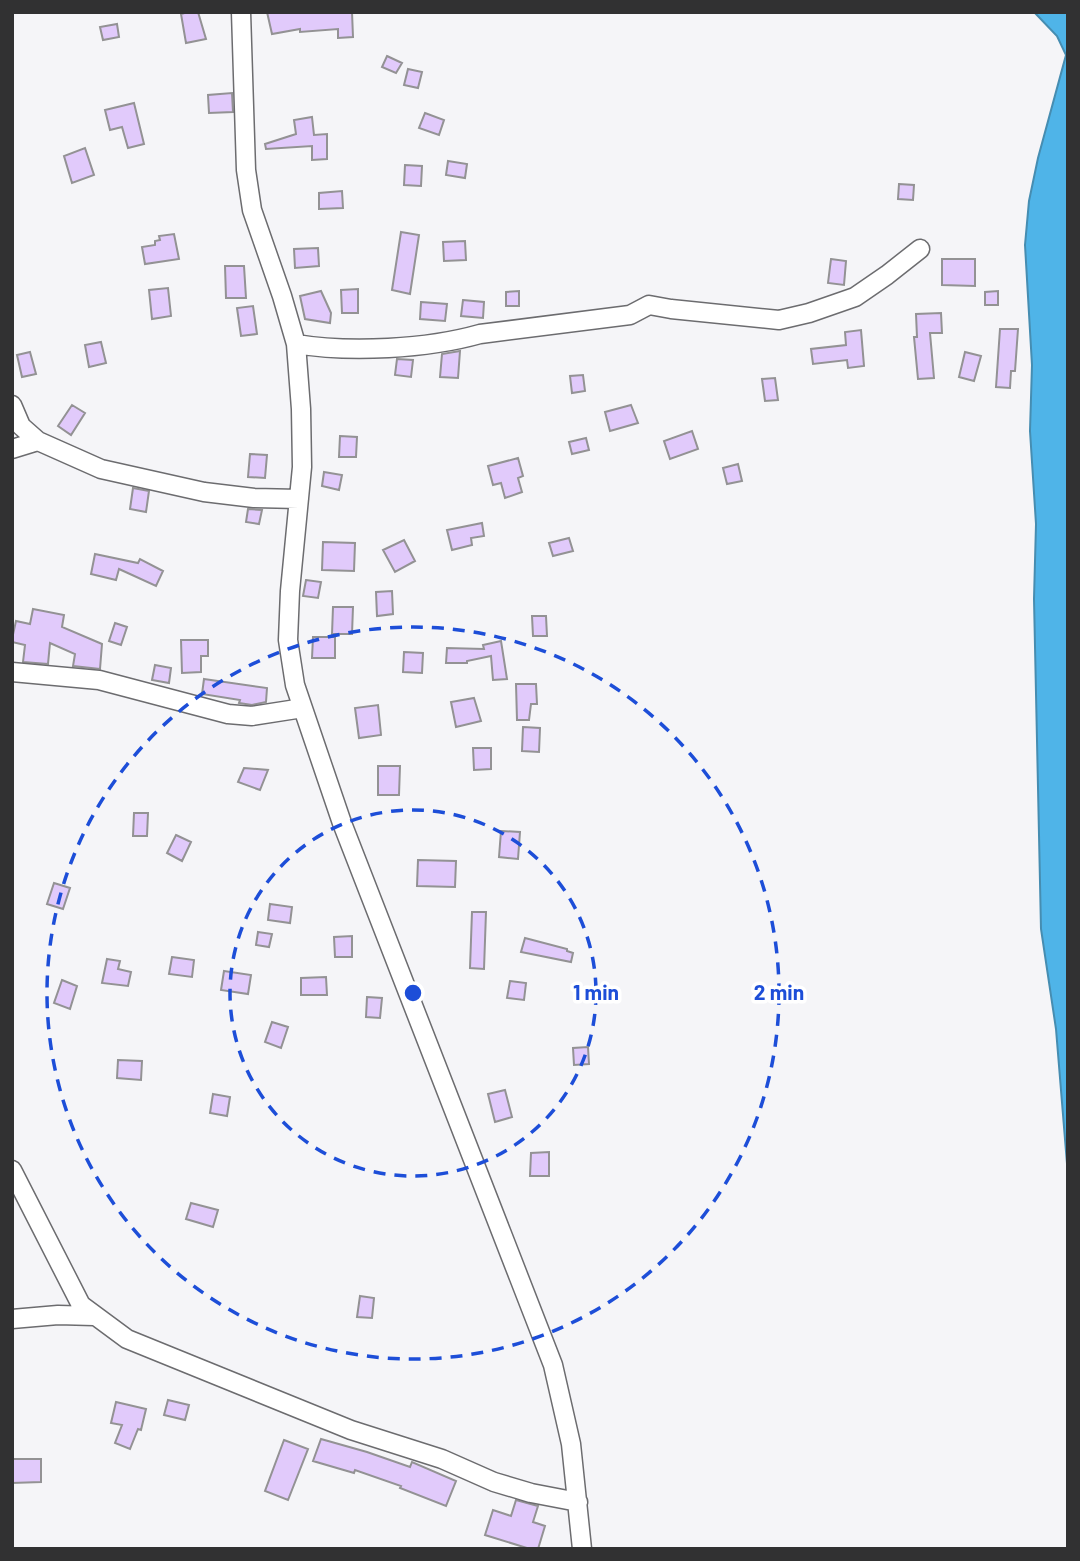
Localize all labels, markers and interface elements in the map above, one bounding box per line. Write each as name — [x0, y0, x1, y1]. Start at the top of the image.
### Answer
text: 1 min — [573, 979, 619, 1004]
text: 2 min — [754, 979, 804, 1004]
centre of rings — [401, 981, 425, 1005]

